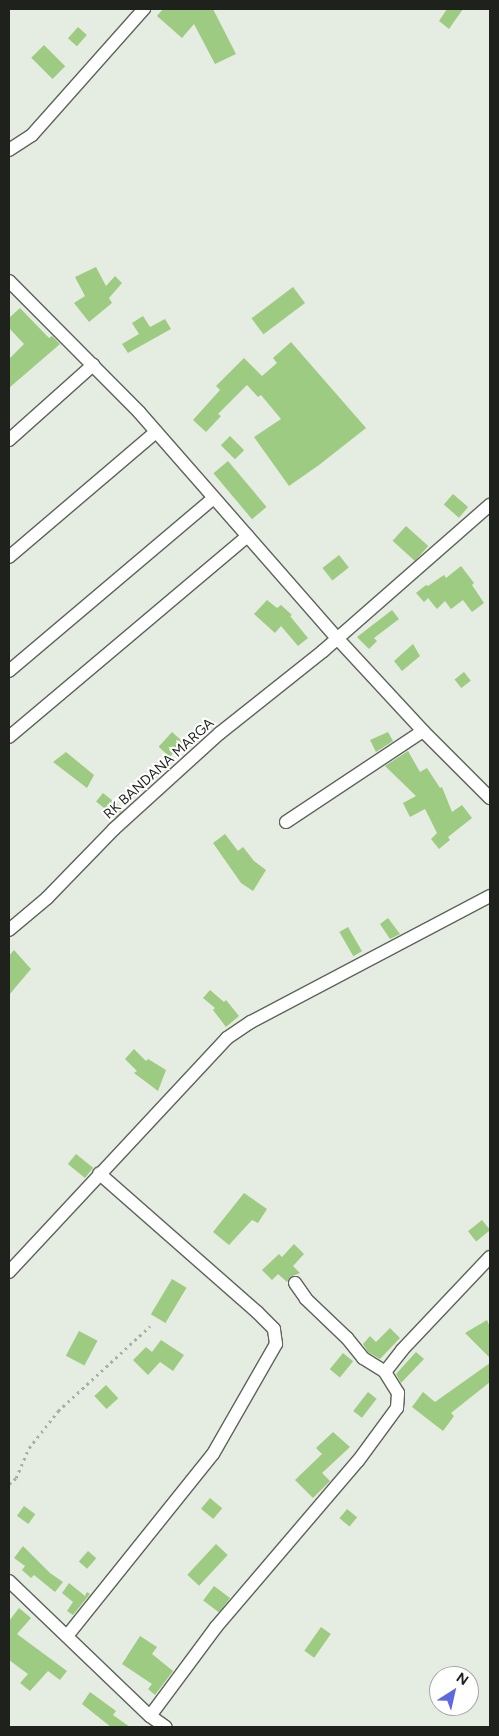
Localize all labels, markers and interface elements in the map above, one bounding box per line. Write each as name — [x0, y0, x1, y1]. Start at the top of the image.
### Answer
street label: RK BANDANA MARGA — [100, 715, 218, 823]
north arrow — [429, 1666, 479, 1716]
text: N — [453, 1669, 472, 1689]

